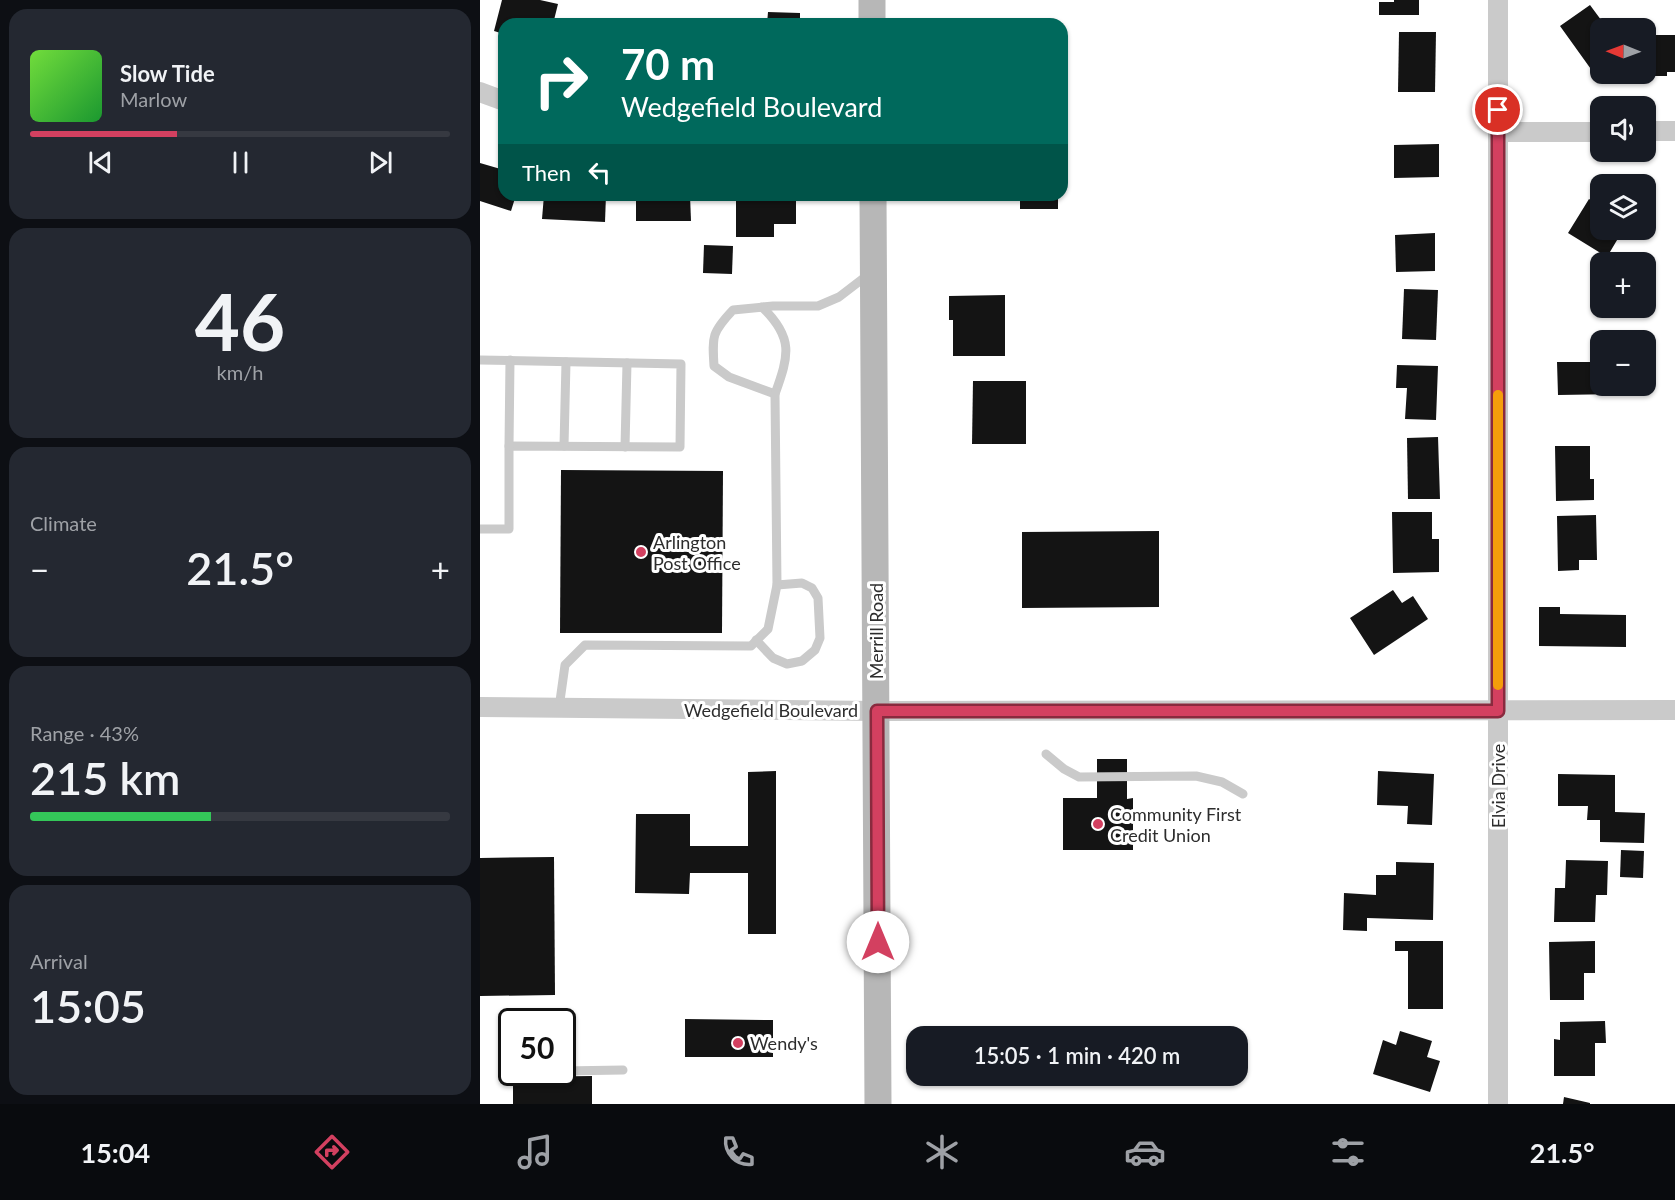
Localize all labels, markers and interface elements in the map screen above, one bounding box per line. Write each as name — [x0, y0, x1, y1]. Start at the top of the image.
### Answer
north arrow — [1590, 18, 1656, 84]
map controls — [1590, 18, 1656, 396]
text: 70 m — [621, 39, 715, 89]
icon: right — [522, 42, 600, 120]
text: Slow Tide — [120, 60, 215, 87]
pin — [1472, 84, 1523, 135]
text: Marlow — [120, 87, 187, 111]
text: Wedgefield Boulevard — [621, 90, 882, 123]
icon: arrive — [1481, 93, 1514, 126]
button: sound — [1590, 96, 1656, 162]
icon: previous — [84, 146, 117, 179]
icon: pause — [224, 146, 257, 179]
icon: next — [364, 146, 397, 179]
icon: left — [583, 156, 616, 189]
text: Then — [522, 159, 571, 186]
button: layers — [1590, 174, 1656, 240]
button: + — [1590, 252, 1656, 318]
text: 46 — [195, 274, 285, 368]
button: − — [1590, 330, 1656, 396]
text: km/h — [217, 360, 263, 384]
text: Climate — [30, 511, 97, 535]
place label: Arlington Post Office — [653, 531, 741, 574]
text: 21.5° — [186, 541, 294, 595]
marker: Arlington Post Office — [634, 545, 648, 559]
text: − — [30, 549, 49, 589]
text: + — [431, 549, 450, 589]
street label: Merrill Road — [865, 583, 887, 679]
street label: Wedgefield Boulevard — [684, 699, 858, 721]
text: Range · 43% — [30, 721, 139, 745]
street label: Elvia Drive — [1487, 744, 1509, 828]
text: 215 km — [30, 751, 180, 805]
place label: Community First Credit Union — [1110, 803, 1242, 846]
marker: Community First Credit Union — [1091, 817, 1105, 831]
position arrow — [846, 910, 910, 974]
text: Arrival — [30, 949, 88, 973]
text: 15:05 — [30, 979, 146, 1033]
speed limit sign: 50 — [498, 1008, 576, 1086]
place label: Wendy's — [750, 1032, 818, 1054]
marker: Wendy's — [731, 1036, 745, 1050]
text: 15:05 · 1 min · 420 m — [974, 1042, 1180, 1069]
icon: directions — [311, 1131, 353, 1173]
icon: music — [514, 1131, 556, 1173]
icon: phone — [717, 1131, 759, 1173]
icon: climate — [921, 1131, 963, 1173]
icon: car — [1124, 1131, 1166, 1173]
icon: filters — [1327, 1131, 1369, 1173]
text: 15:04 — [81, 1136, 150, 1169]
text: 21.5° — [1530, 1136, 1594, 1169]

